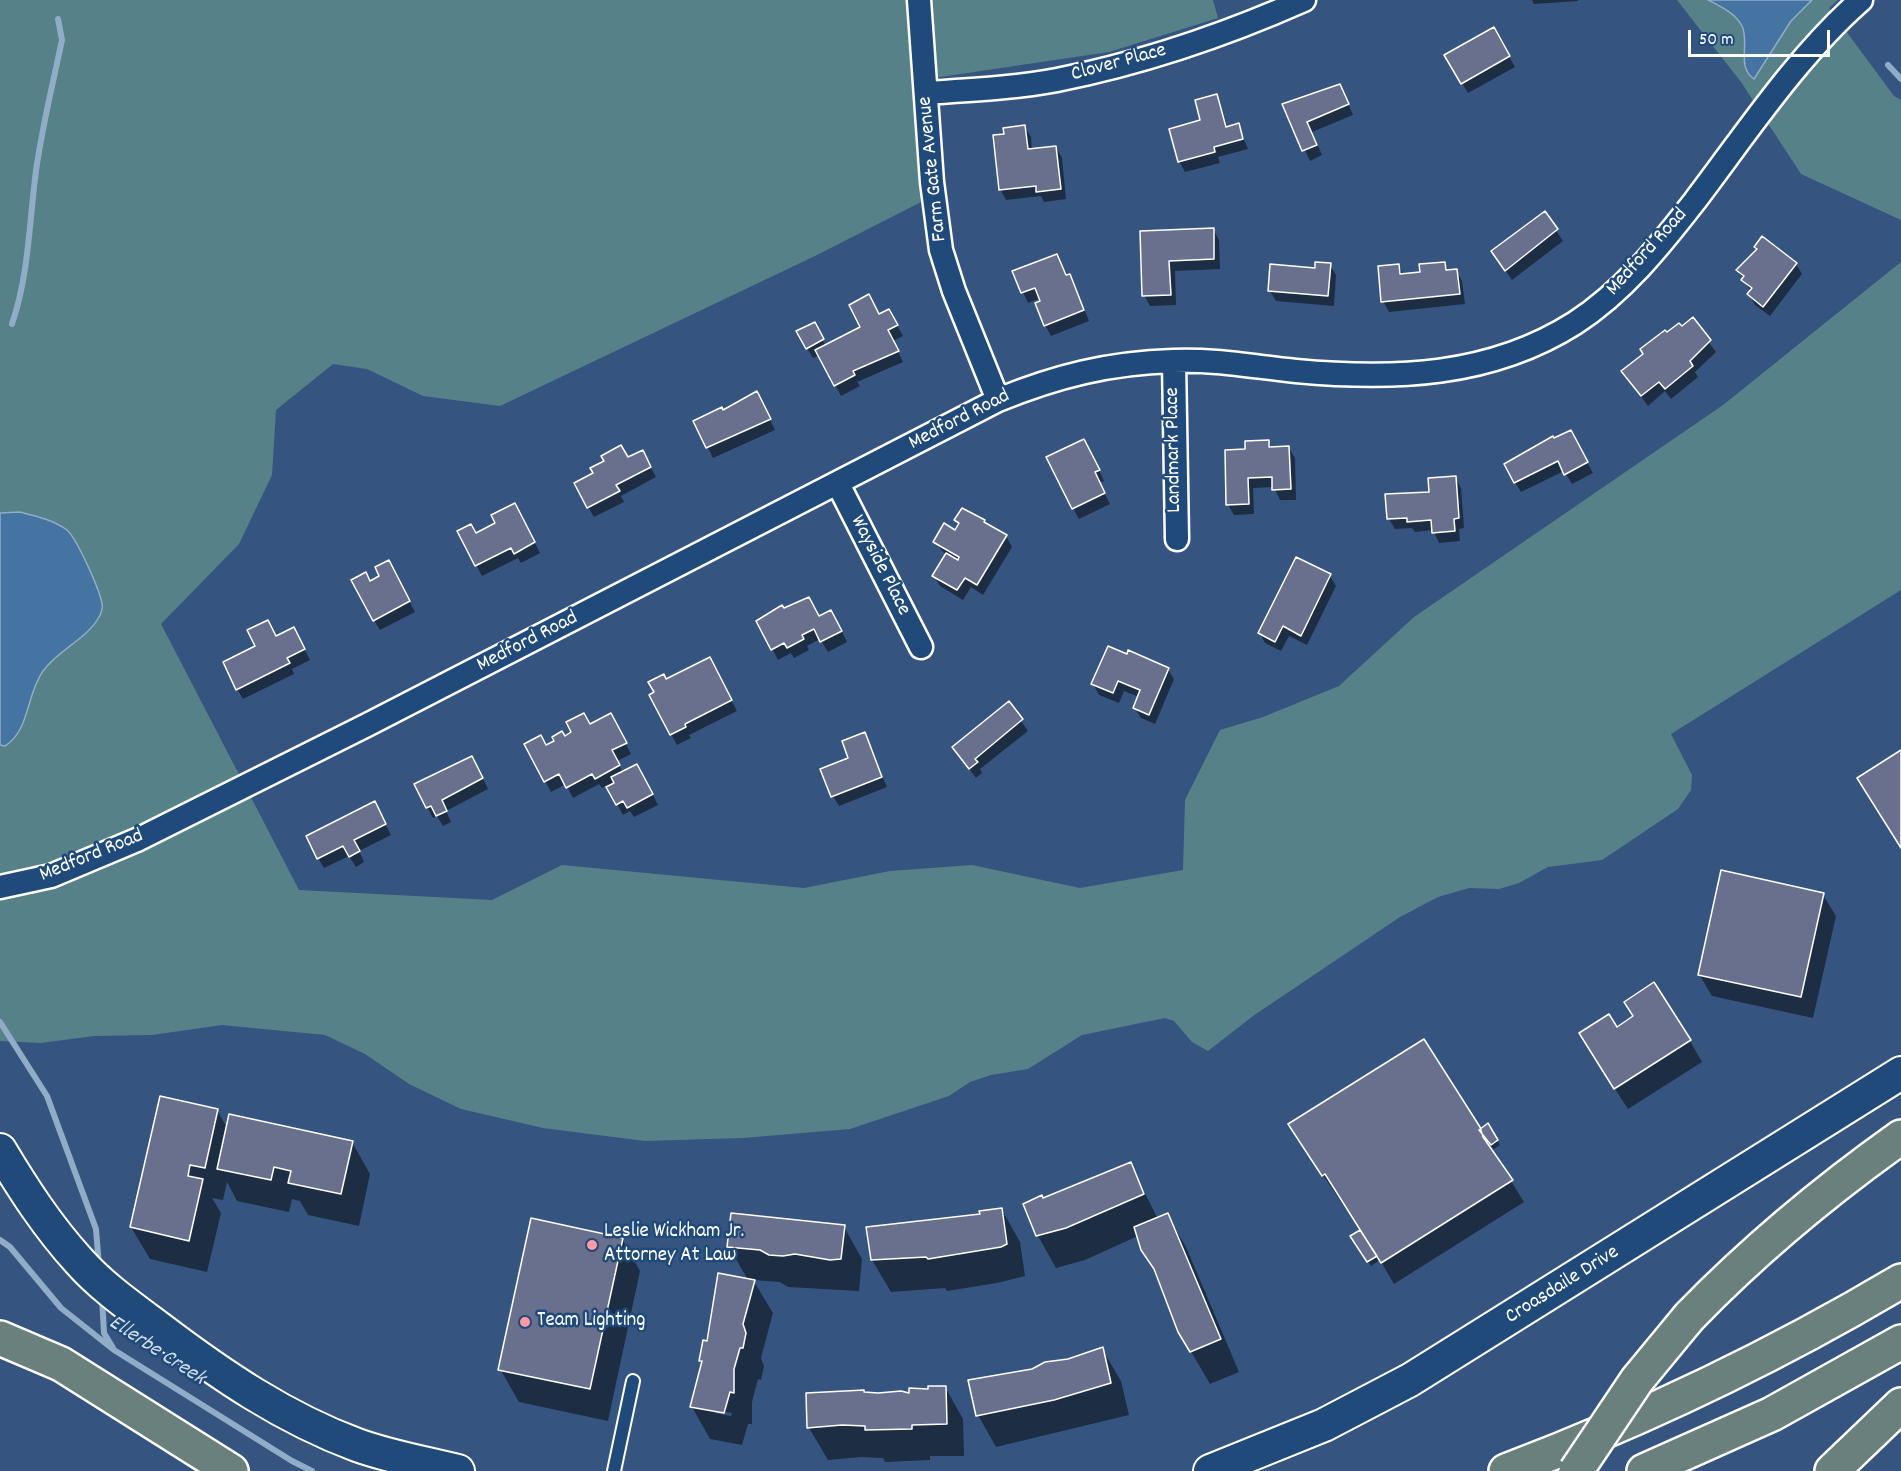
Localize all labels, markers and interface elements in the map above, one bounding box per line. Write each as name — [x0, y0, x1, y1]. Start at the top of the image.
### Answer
scale bar — [1691, 18, 1834, 56]
text: 50 m — [1699, 28, 1734, 53]
street label: Clover Place — [1069, 39, 1169, 89]
street label: Farm Gate Avenue — [914, 95, 954, 243]
street label: Medford Road — [1602, 204, 1694, 302]
street label: Medford Road — [905, 385, 1015, 457]
street label: Landmark Place — [1161, 387, 1189, 513]
street label: Wayside Place — [843, 512, 915, 620]
street label: Medford Road — [473, 607, 583, 679]
street label: Medford Road — [36, 825, 148, 889]
place label: Leslie Wickham Jr. Attorney At Law — [604, 1220, 744, 1270]
marker: Leslie Wickham Jr. Attorney At Law — [585, 1238, 599, 1252]
street label: Croasdaile Drive — [1502, 1241, 1624, 1331]
place label: Team Lighting — [537, 1309, 645, 1335]
water label: Ellerbe Creek — [103, 1311, 209, 1393]
marker: Team Lighting — [518, 1315, 532, 1329]

